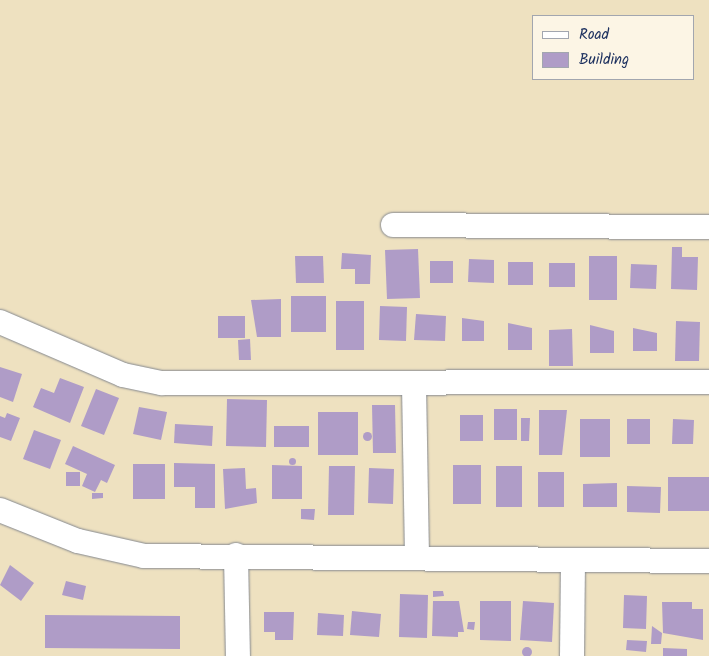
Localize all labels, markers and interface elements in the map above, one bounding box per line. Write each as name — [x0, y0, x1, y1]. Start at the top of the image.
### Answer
legend — [532, 15, 694, 80]
text: Road — [579, 23, 609, 47]
text: Building — [579, 48, 629, 72]

